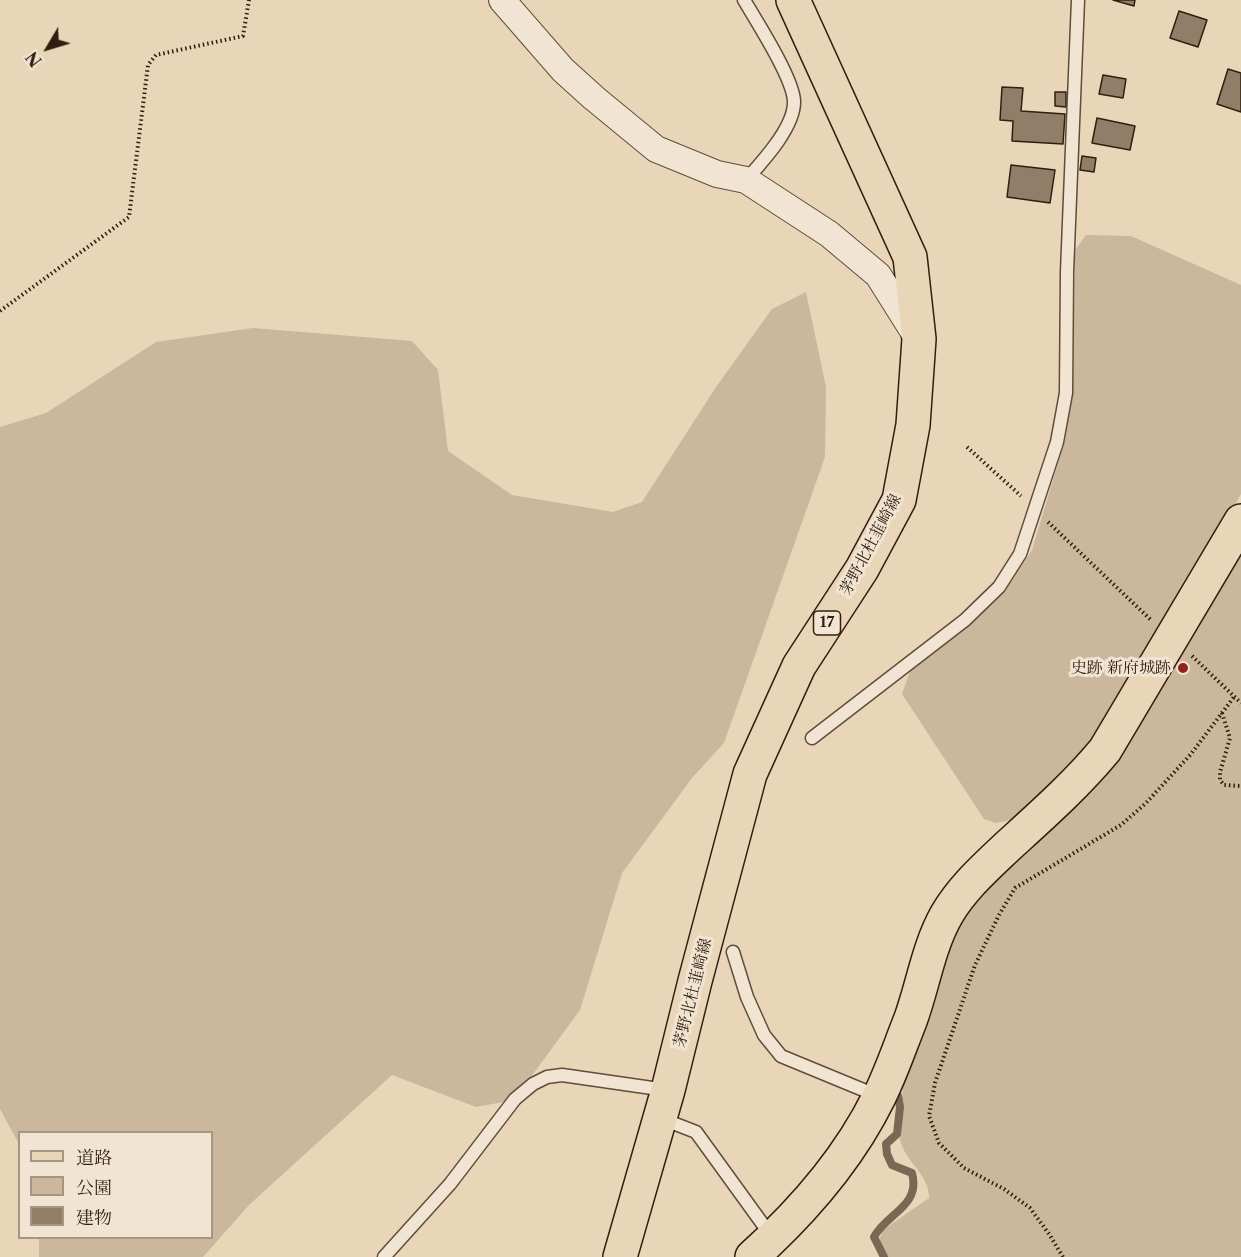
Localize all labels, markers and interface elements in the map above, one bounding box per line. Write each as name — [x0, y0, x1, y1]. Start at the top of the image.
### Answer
north arrow — [18, 18, 78, 78]
text: N — [22, 47, 46, 71]
street label: 茅野北杜韮崎線 — [836, 491, 906, 599]
road number: 17 — [814, 611, 840, 635]
place label: 史跡 新府城跡 — [1071, 658, 1171, 678]
marker: 史跡 新府城跡 — [1176, 661, 1190, 675]
street label: 茅野北杜韮崎線 — [670, 936, 716, 1050]
legend — [18, 1131, 213, 1239]
text: 道路 — [76, 1147, 112, 1169]
text: 公園 — [76, 1177, 112, 1199]
text: 建物 — [76, 1207, 112, 1229]

